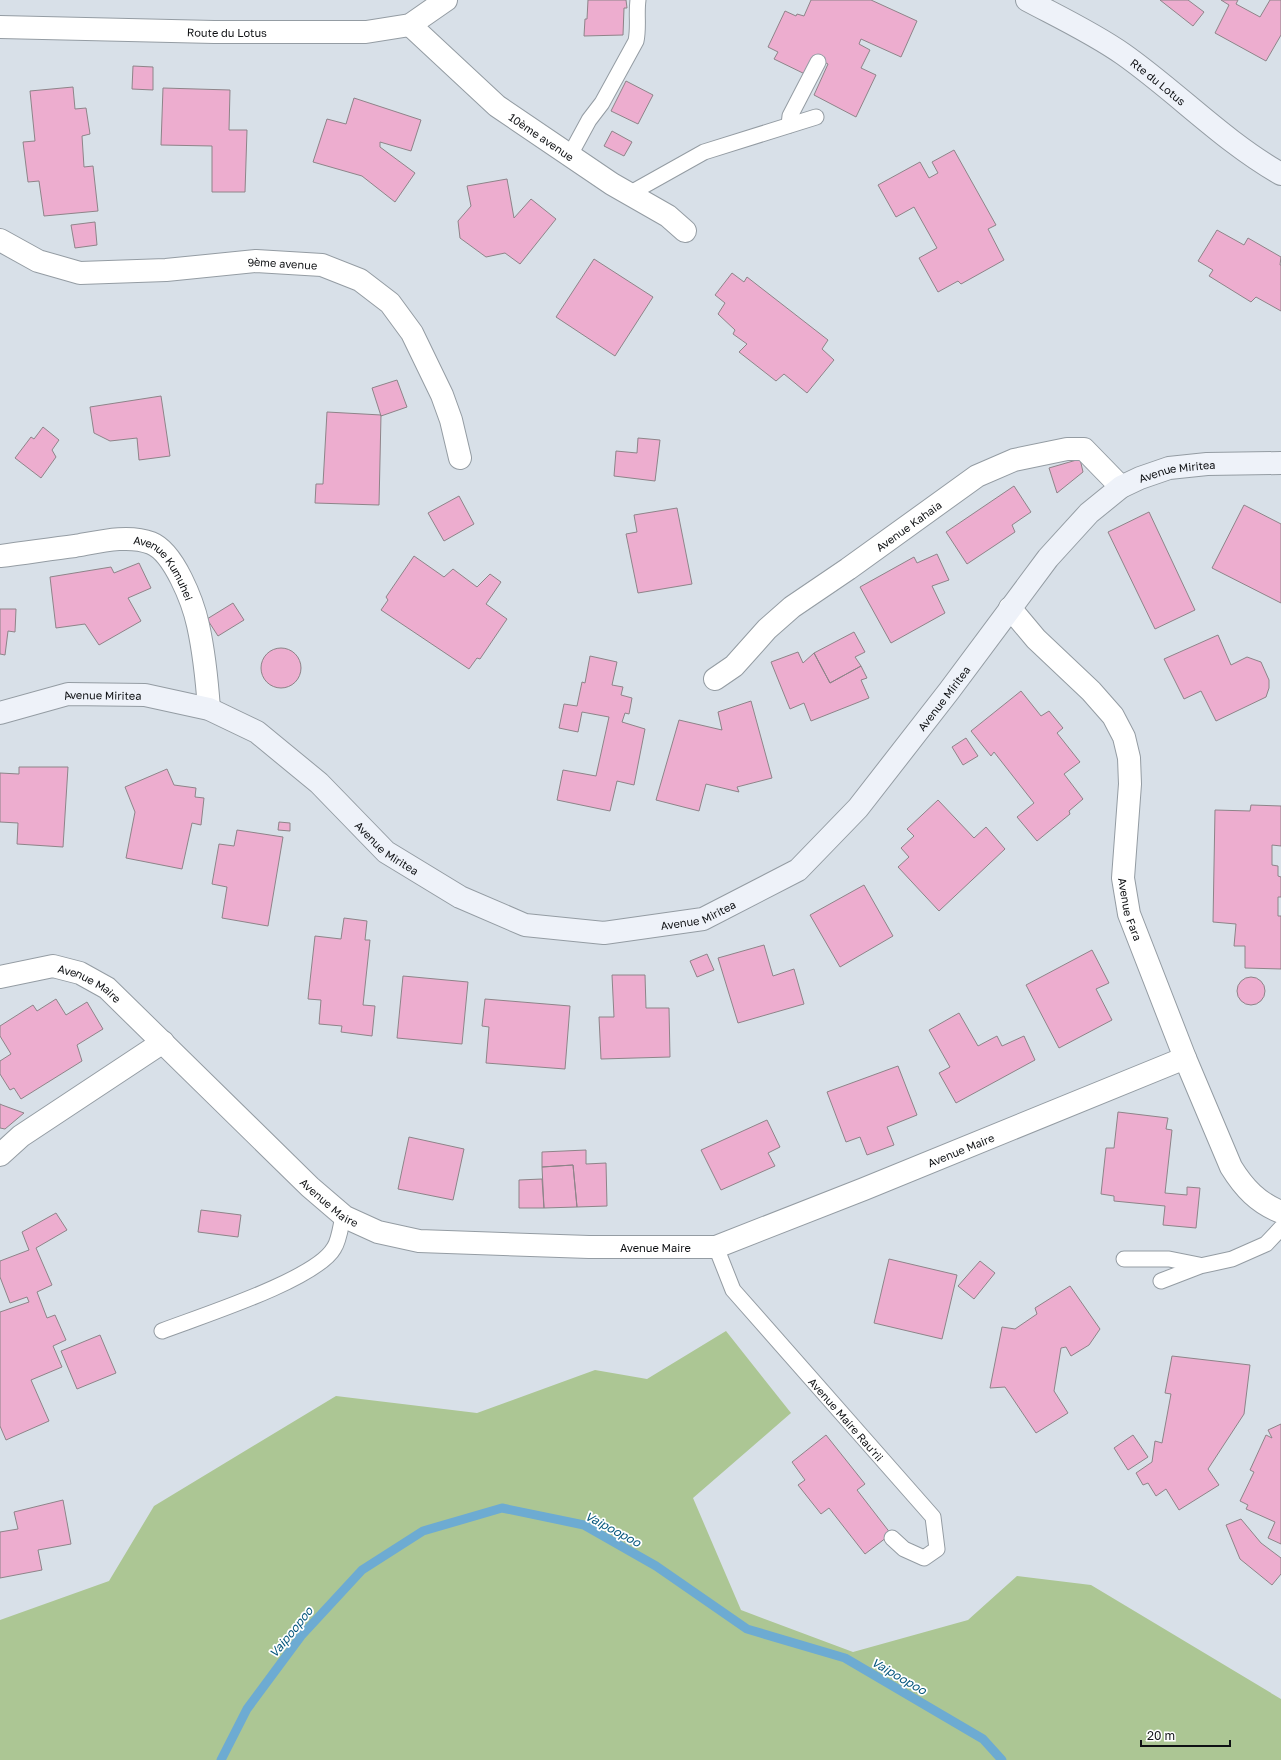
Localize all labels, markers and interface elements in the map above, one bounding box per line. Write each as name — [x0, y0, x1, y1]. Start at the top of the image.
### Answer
street label: Route du Lotus — [187, 25, 267, 39]
street label: Rte du Lotus — [1128, 55, 1189, 108]
street label: 10ème avenue — [507, 110, 577, 163]
street label: 9ème avenue — [247, 254, 318, 271]
street label: Avenue Miritea — [1137, 457, 1215, 484]
street label: Avenue Kahaia — [873, 498, 944, 553]
street label: Avenue Kumuhei — [133, 533, 196, 602]
street label: Avenue Miritea — [914, 663, 972, 733]
street label: Avenue Miritea — [62, 687, 142, 702]
street label: Avenue Miritea — [353, 818, 421, 877]
street label: Avenue Fara — [1117, 877, 1145, 942]
street label: Avenue Miritea — [660, 897, 738, 931]
street label: Avenue Maire — [57, 961, 124, 1005]
street label: Avenue Maire — [925, 1130, 996, 1169]
street label: Avenue Maire — [298, 1175, 361, 1229]
street label: Avenue Maire — [620, 1241, 691, 1254]
street label: Avenue Maire Rau'rii — [806, 1375, 887, 1463]
water label: Vaipoopoo — [583, 1508, 644, 1550]
water label: Vaipoopoo — [266, 1603, 316, 1660]
water label: Vaipoopoo — [869, 1654, 930, 1698]
scale bar — [1141, 1722, 1230, 1748]
text: 20 m — [1147, 1728, 1175, 1743]

